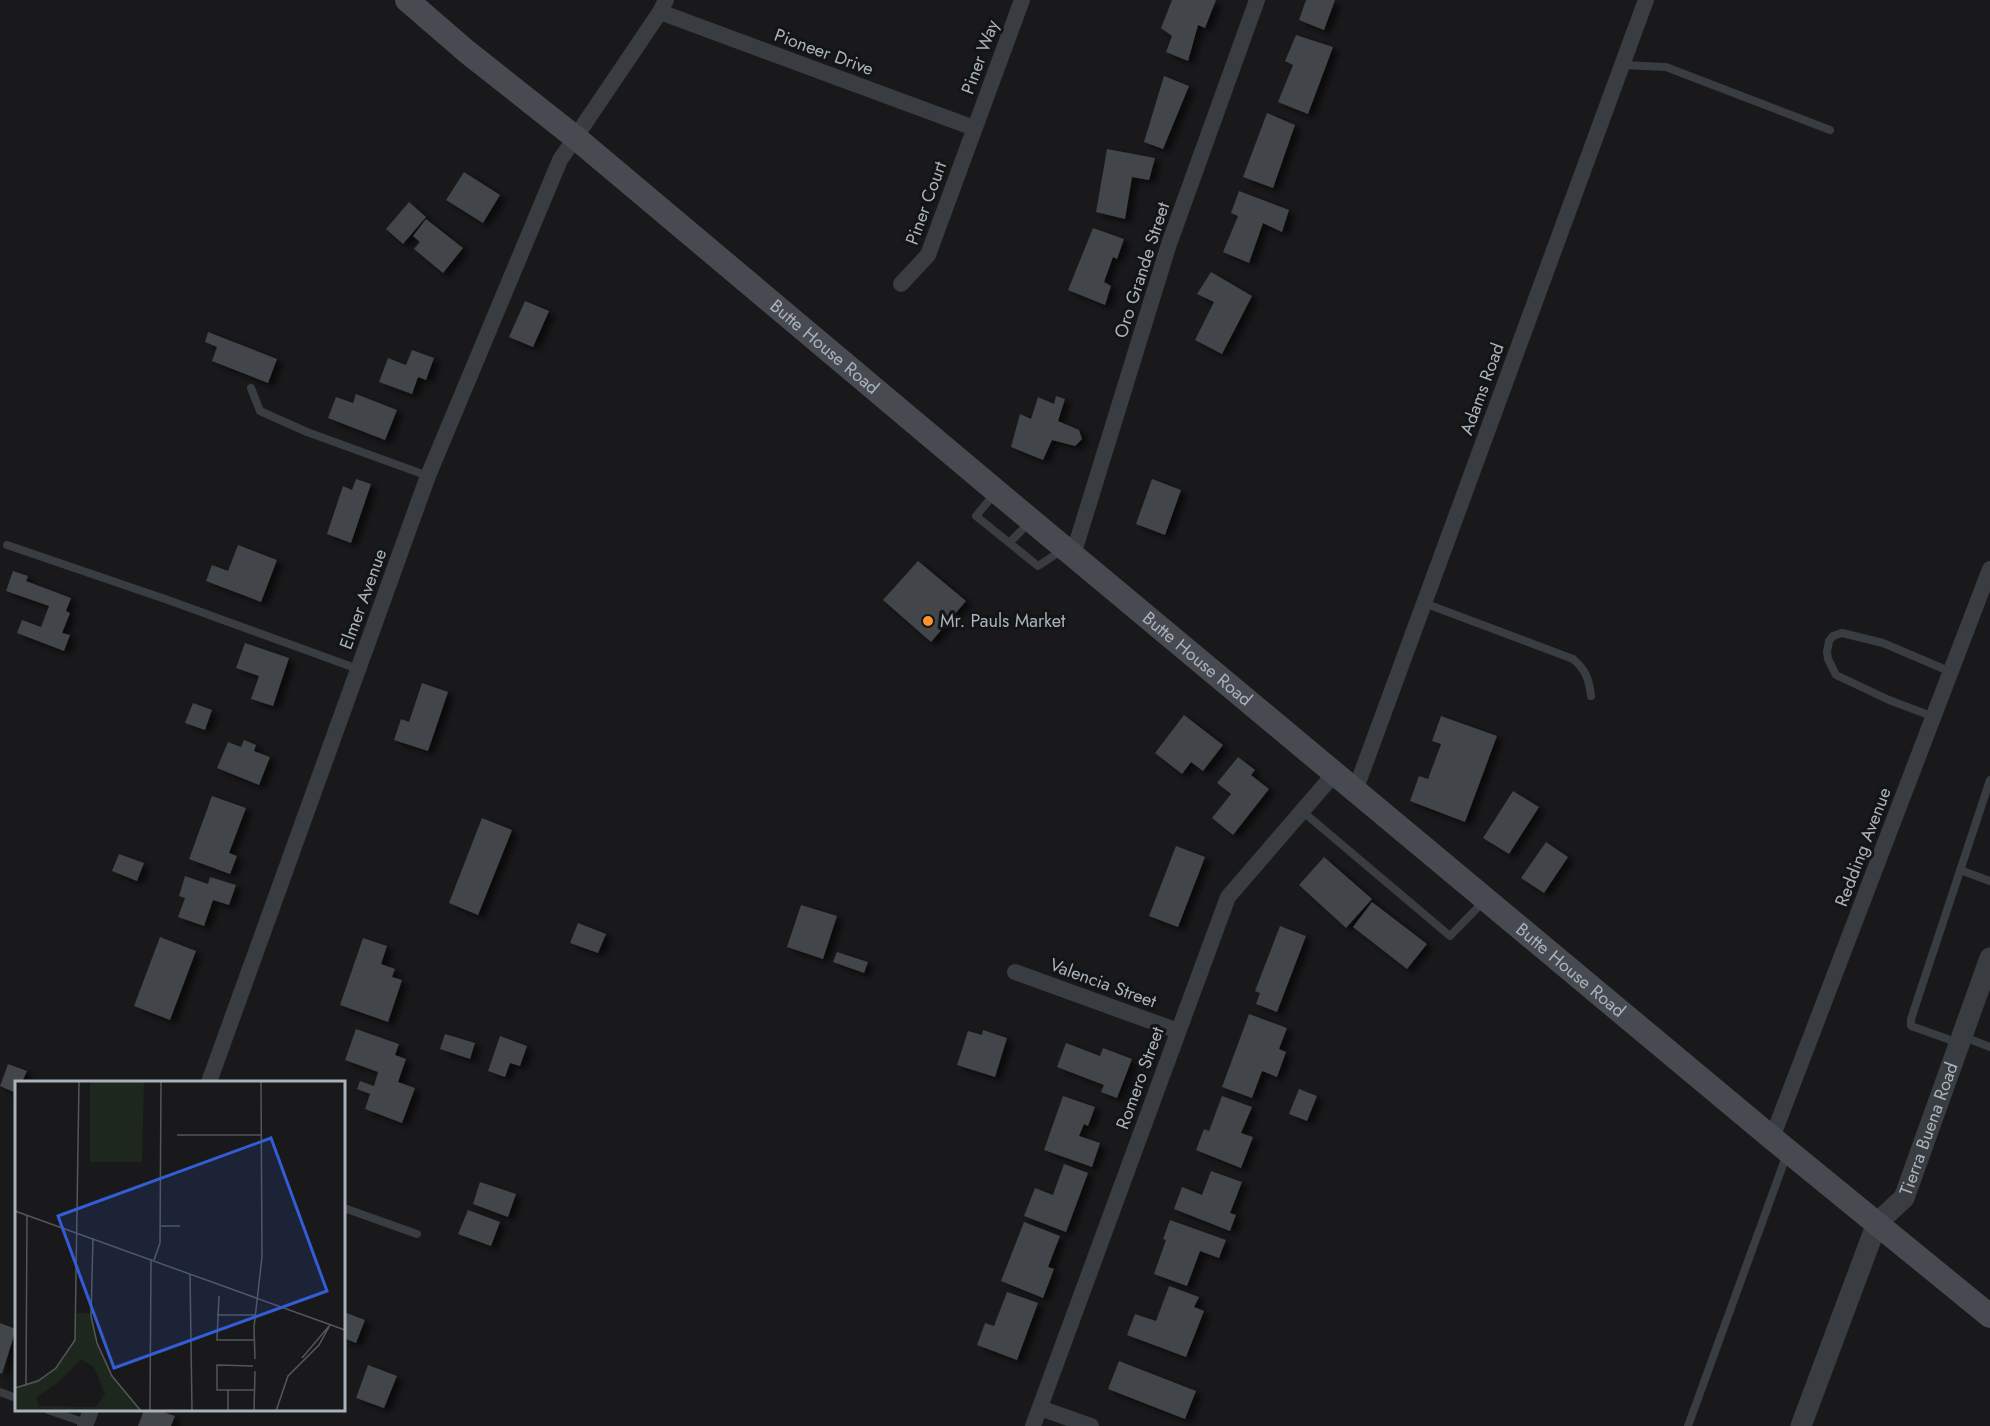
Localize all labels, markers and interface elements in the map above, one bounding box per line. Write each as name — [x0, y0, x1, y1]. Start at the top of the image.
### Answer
street label: Piner Way — [955, 16, 1005, 98]
street label: Pioneer Drive — [771, 22, 877, 82]
street label: Piner Court — [899, 157, 953, 248]
street label: Oro Grande Street — [1108, 198, 1176, 341]
street label: Butte House Road — [764, 293, 885, 401]
street label: Adams Road — [1453, 339, 1511, 439]
street label: Elmer Avenue — [333, 545, 393, 653]
street label: Butte House Road — [1137, 605, 1258, 712]
place label: Mr. Pauls Market — [940, 608, 1066, 634]
marker: Mr. Pauls Market — [921, 614, 935, 628]
street label: Redding Avenue — [1828, 784, 1898, 910]
street label: Butte House Road — [1510, 917, 1631, 1024]
street label: Valencia Street — [1046, 952, 1161, 1015]
street label: Romero Street — [1109, 1023, 1171, 1133]
street label: Tierra Buena Road — [1893, 1059, 1965, 1199]
inset map — [15, 1081, 345, 1411]

